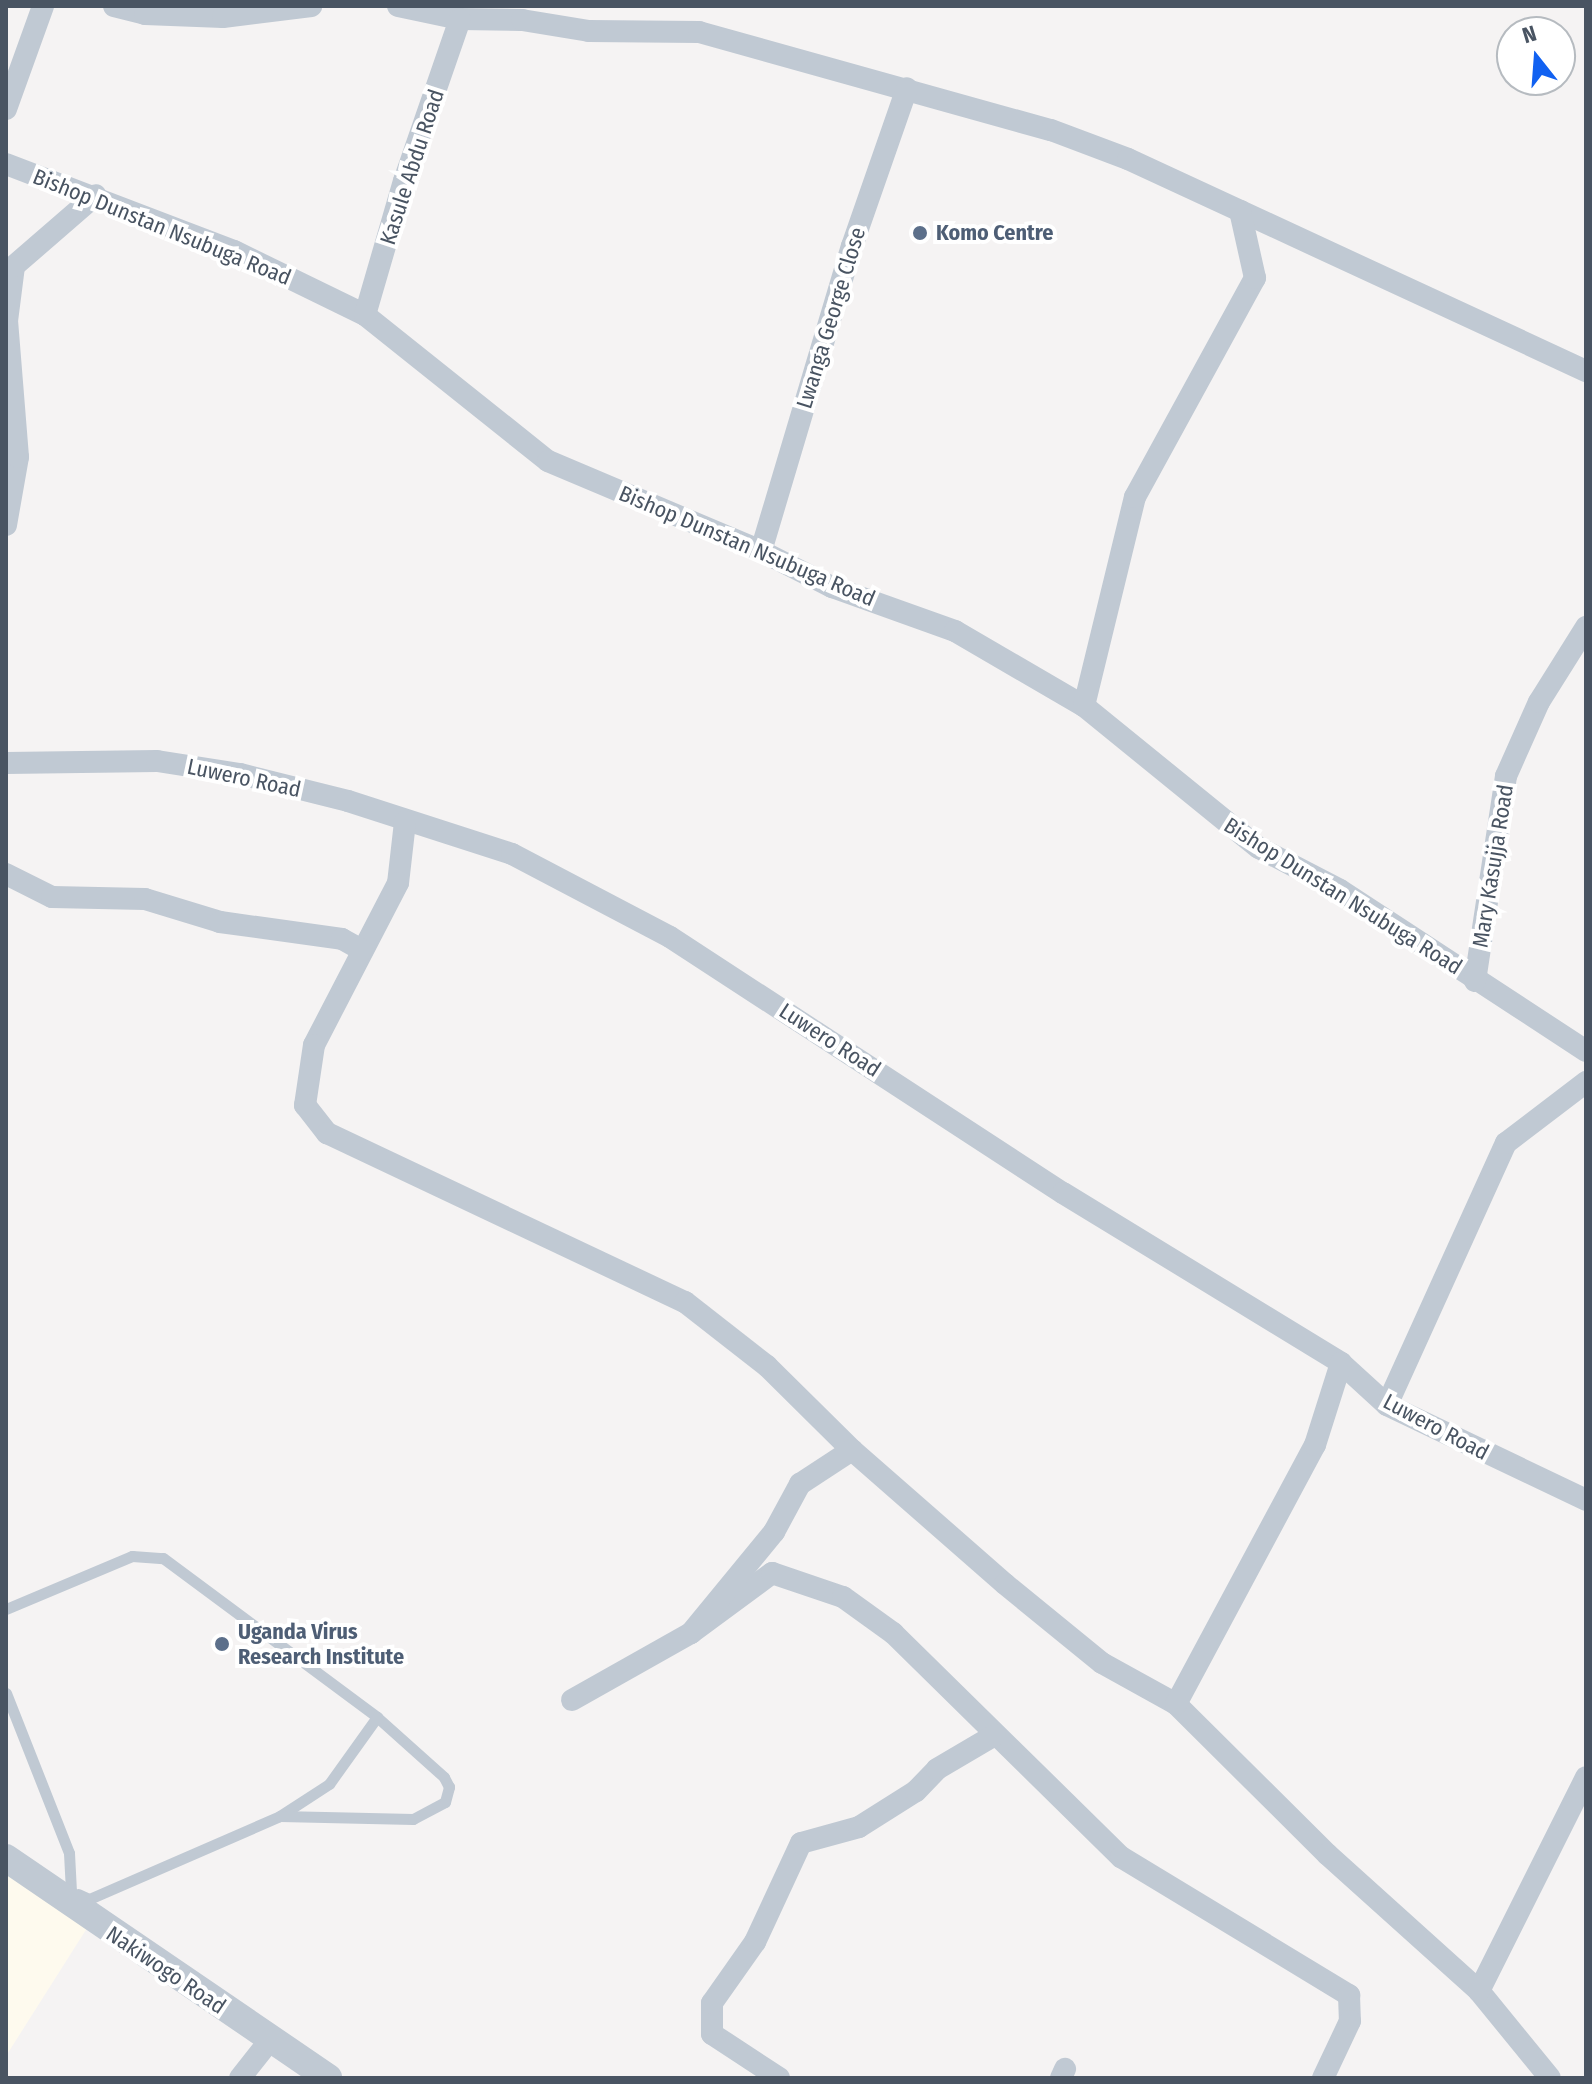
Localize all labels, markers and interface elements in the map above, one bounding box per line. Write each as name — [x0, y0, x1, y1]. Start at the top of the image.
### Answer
north arrow — [1496, 16, 1576, 96]
text: N — [1519, 20, 1540, 49]
street label: Kasule Abdu Road — [374, 86, 450, 248]
street label: Bishop Dunstan Nsubuga Road — [29, 163, 295, 291]
place label: Komo Centre — [936, 220, 1053, 246]
street label: Lwanga George Close — [791, 224, 871, 412]
marker: Komo Centre — [911, 224, 929, 242]
street label: Bishop Dunstan Nsubuga Road — [615, 480, 879, 612]
street label: Luwero Road — [185, 753, 303, 803]
street label: Mary Kasujja Road — [1467, 783, 1519, 949]
street label: Bishop Dunstan Nsubuga Road — [1219, 812, 1467, 980]
street label: Luwero Road — [774, 997, 886, 1083]
street label: Luwero Road — [1379, 1388, 1493, 1466]
place label: Uganda Virus Research Institute — [238, 1618, 404, 1670]
marker: Uganda Virus Research Institute — [213, 1635, 231, 1653]
street label: Nakiwogo Road — [101, 1920, 231, 2020]

